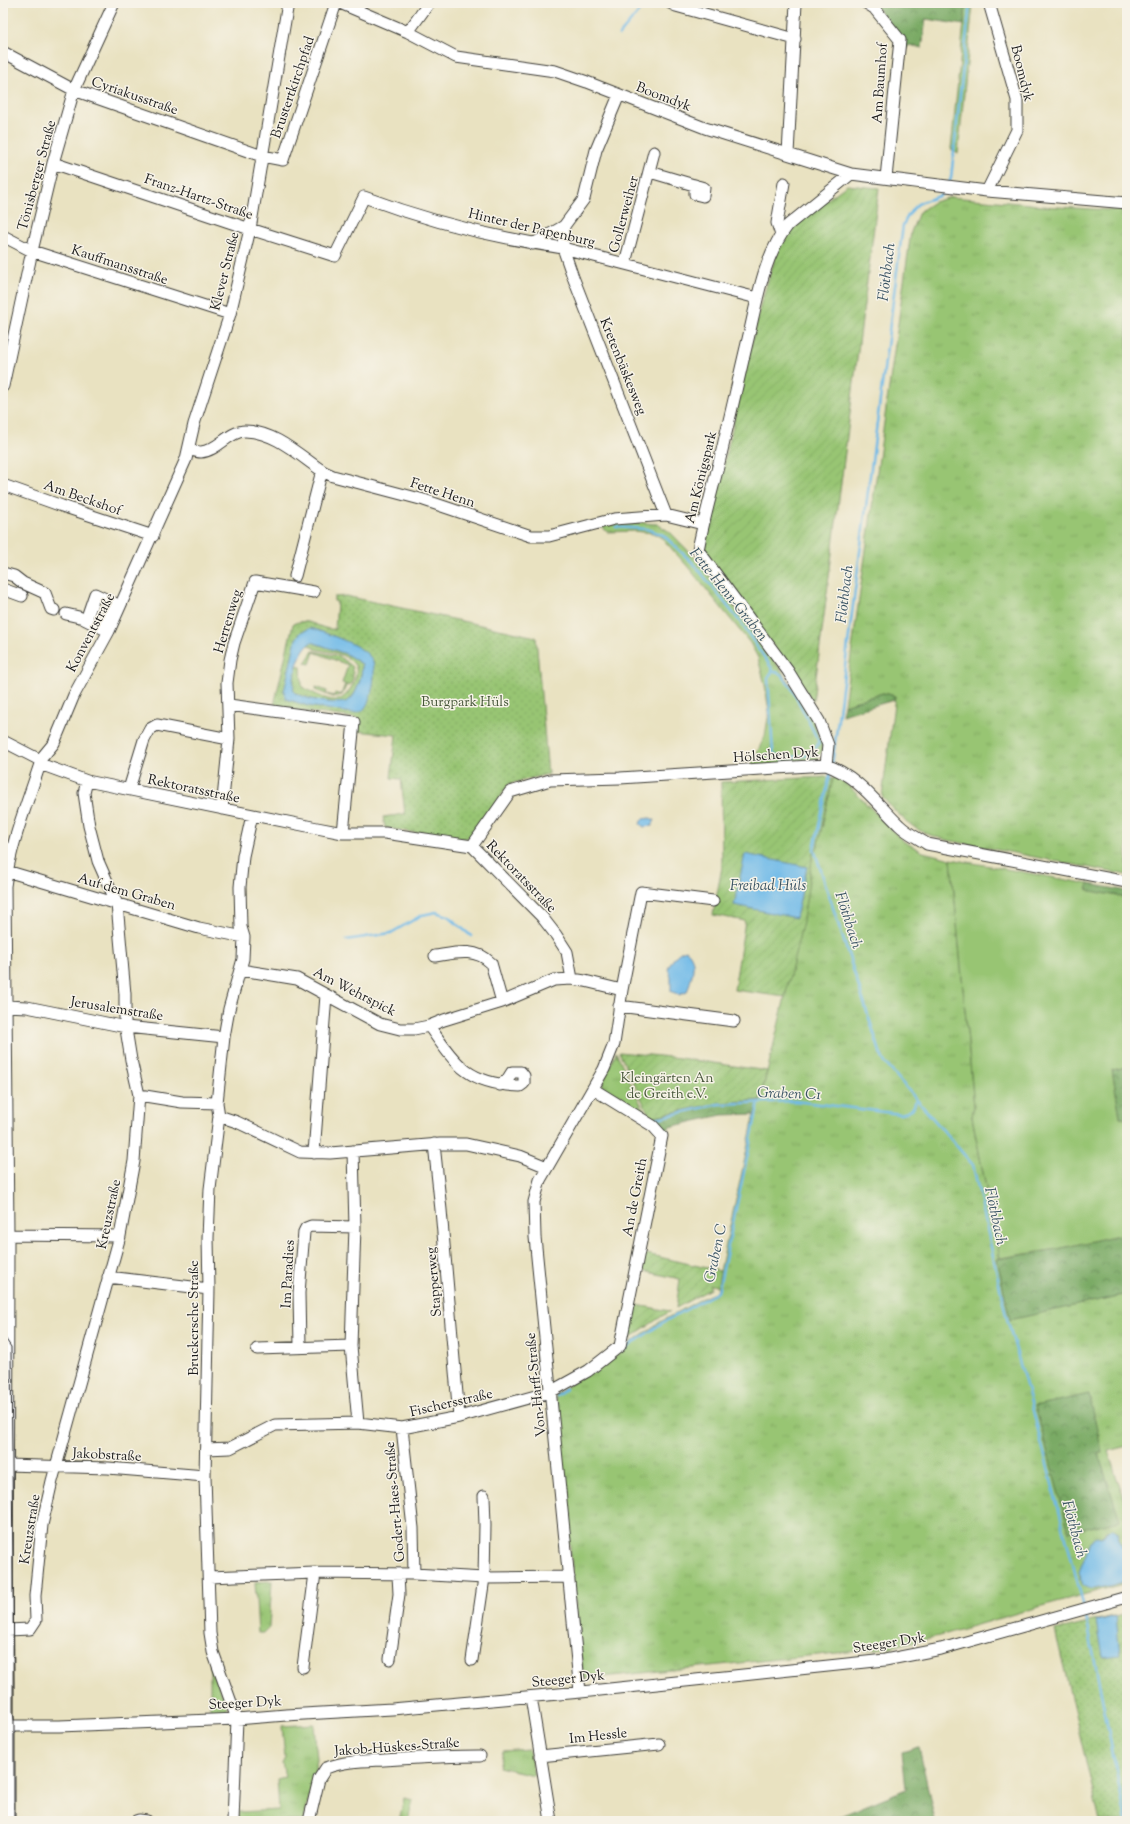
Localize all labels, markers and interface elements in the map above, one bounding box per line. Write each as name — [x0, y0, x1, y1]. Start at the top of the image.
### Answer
street label: Brustertkirchpfad — [267, 34, 321, 141]
street label: Am Baumhof — [868, 41, 894, 124]
street label: Boomdyk — [1004, 43, 1038, 104]
street label: Cyriakusstraße — [88, 73, 180, 121]
street label: Boomdyk — [633, 78, 694, 118]
street label: Tönisberger Straße — [14, 118, 62, 233]
street label: Franz-Hartz-Straße — [141, 170, 255, 226]
street label: Gollerweiher — [605, 173, 645, 255]
street label: Hinter der Papenburg — [466, 205, 597, 253]
street label: Klever Straße — [206, 230, 245, 313]
street label: Kauffmansstraße — [68, 241, 170, 291]
water label: Flöthbach — [873, 241, 902, 303]
street label: Kretenbäskesweg — [593, 315, 651, 419]
street label: Am Königspark — [681, 429, 723, 526]
street label: Fette Henn — [407, 474, 477, 514]
street label: Am Beckshof — [41, 476, 125, 522]
water label: Fette-Henn-Graben — [684, 544, 772, 646]
water label: Flöthbach — [831, 563, 860, 625]
street label: Herrenweg — [210, 587, 248, 656]
street label: Konventstraße — [62, 590, 121, 676]
park label: Burgpark Hüls — [421, 693, 509, 713]
street label: Hölschen Dyk — [733, 743, 820, 769]
street label: Rektoratsstraße — [146, 770, 242, 809]
street label: Rektoratsstraße — [481, 837, 560, 918]
street label: Auf dem Graben — [75, 869, 178, 916]
water label: Freibad Hüls — [730, 876, 806, 897]
water label: Flöthbach — [828, 889, 867, 952]
street label: Am Wehrspick — [309, 963, 399, 1023]
street label: Jerusalemstraße — [68, 993, 164, 1027]
park label: Kleingärten An de Greith e.V. — [620, 1069, 714, 1105]
water label: Graben C1 — [757, 1083, 822, 1106]
street label: An de Greith — [619, 1156, 653, 1239]
street label: Kreuzstraße — [93, 1178, 127, 1251]
water label: Flöthbach — [978, 1185, 1011, 1248]
water label: Graben C — [700, 1222, 733, 1285]
street label: Im Paradies — [277, 1239, 301, 1309]
street label: Stapperweg — [422, 1246, 448, 1318]
street label: Bruckersche Straße — [185, 1260, 205, 1376]
street label: Von-Harff-Straße — [522, 1332, 552, 1438]
street label: Fischersstraße — [408, 1385, 495, 1423]
street label: Godert-Haes-Straße — [381, 1441, 411, 1563]
street label: Jakobstraße — [71, 1444, 142, 1468]
street label: Kreuzstraße — [16, 1493, 46, 1566]
water label: Flöthbach — [1056, 1498, 1091, 1561]
street label: Steeger Dyk — [852, 1628, 927, 1660]
street label: Steeger Dyk — [531, 1666, 606, 1694]
street label: Steeger Dyk — [208, 1692, 283, 1716]
street label: Im Hessle — [568, 1724, 628, 1750]
street label: Jakob-Hüskes-Straße — [333, 1734, 460, 1762]

